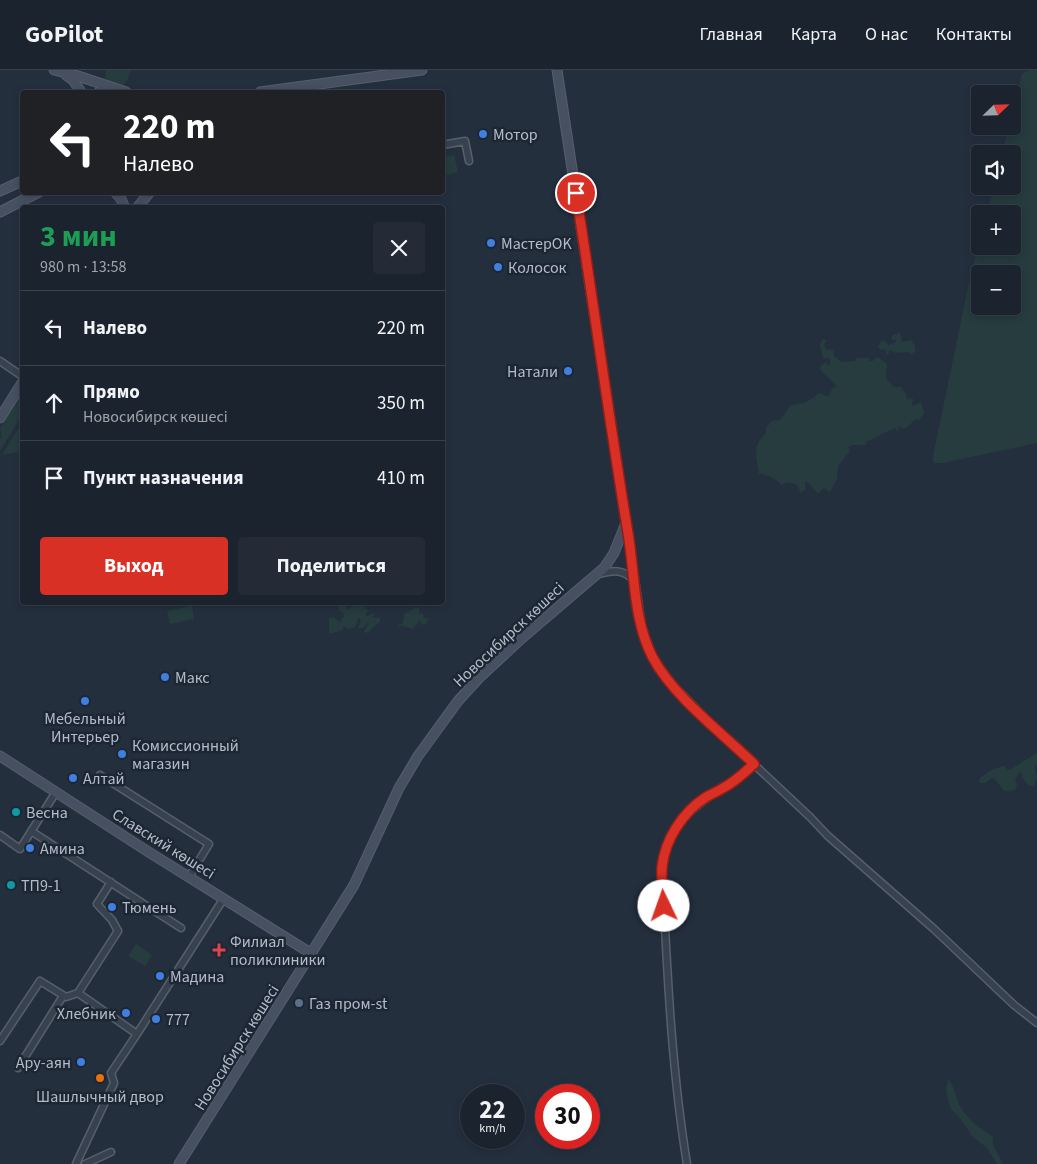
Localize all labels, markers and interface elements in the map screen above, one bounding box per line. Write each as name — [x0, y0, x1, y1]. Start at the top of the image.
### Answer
text: GoPilot — [25, 17, 103, 52]
text: Главная — [700, 22, 763, 47]
text: Карта — [791, 22, 837, 47]
text: О нас — [865, 22, 908, 47]
text: Контакты — [936, 22, 1012, 47]
north arrow — [971, 85, 1021, 135]
map controls — [971, 85, 1021, 315]
text: 220 m — [123, 102, 215, 152]
icon: left — [40, 110, 105, 175]
place label: Мотор — [493, 124, 538, 146]
marker: Мотор — [477, 128, 489, 140]
button: sound — [971, 145, 1021, 195]
text: Налево — [123, 148, 194, 180]
pin — [555, 172, 597, 214]
icon: arrive — [562, 179, 590, 207]
button: + — [971, 205, 1021, 255]
text: 3 мин — [40, 215, 117, 258]
button: close — [373, 222, 425, 274]
place label: МастерOK — [501, 233, 572, 255]
marker: МастерOK — [485, 237, 497, 249]
text: 980 m · 13:58 — [40, 256, 127, 278]
place label: Колосок — [508, 257, 567, 279]
marker: Колосок — [492, 261, 504, 273]
button: − — [971, 265, 1021, 315]
icon: left — [40, 314, 68, 342]
text: Налево — [83, 315, 147, 342]
text: 220 m — [377, 315, 425, 342]
place label: Натали — [507, 361, 558, 383]
marker: Натали — [562, 365, 574, 377]
text: Прямо — [83, 379, 140, 406]
icon: ahead — [40, 389, 68, 417]
text: 350 m — [377, 390, 425, 417]
text: Новосибирск көшесі — [83, 406, 228, 428]
icon: arrive — [40, 464, 68, 492]
text: Пункт назначения — [83, 465, 244, 492]
text: 410 m — [377, 465, 425, 492]
button: Выход — [40, 537, 228, 595]
button: Поделиться — [238, 537, 425, 595]
street label: Новосибирск көшесі — [448, 577, 569, 692]
place label: Макс — [175, 667, 210, 689]
marker: Макс — [159, 671, 171, 683]
marker: Мебельный Интерьер — [79, 695, 91, 707]
place label: Мебельный Интерьер — [44, 708, 126, 748]
place label: Комиссионный магазин — [132, 735, 239, 775]
marker: Комиссионный магазин — [116, 748, 128, 760]
place label: Алтай — [83, 768, 125, 790]
marker: Алтай — [67, 772, 79, 784]
place label: Весна — [26, 802, 68, 824]
street label: Славский көшесі — [108, 803, 219, 884]
marker: Весна — [10, 806, 22, 818]
place label: Амина — [40, 838, 85, 860]
marker: Амина — [24, 842, 36, 854]
place label: ТП9-1 — [21, 875, 61, 897]
marker: ТП9-1 — [5, 879, 17, 891]
position arrow — [637, 879, 689, 931]
place label: Тюмень — [122, 897, 177, 919]
marker: Тюмень — [106, 901, 118, 913]
place label: Филиал поликлиники — [230, 931, 326, 971]
marker: Филиал поликлиники — [212, 943, 226, 957]
place label: Мадина — [170, 966, 224, 988]
marker: Мадина — [154, 970, 166, 982]
street label: Новосибирск көшесі — [189, 980, 285, 1115]
place label: Газ пром-st — [309, 993, 388, 1015]
marker: Газ пром-st — [293, 997, 305, 1009]
place label: Хлебник — [57, 1003, 116, 1025]
marker: Хлебник — [120, 1007, 132, 1019]
place label: 777 — [166, 1009, 190, 1031]
marker: 777 — [150, 1013, 162, 1025]
place label: Ару-аян — [16, 1052, 71, 1074]
marker: Ару-аян — [75, 1056, 87, 1068]
marker: Шашлычный двор — [94, 1072, 106, 1084]
speed limit sign: 30 — [535, 1084, 600, 1149]
place label: Шашлычный двор — [36, 1086, 164, 1108]
text: 22 — [479, 1092, 506, 1128]
text: km/h — [479, 1120, 506, 1137]

